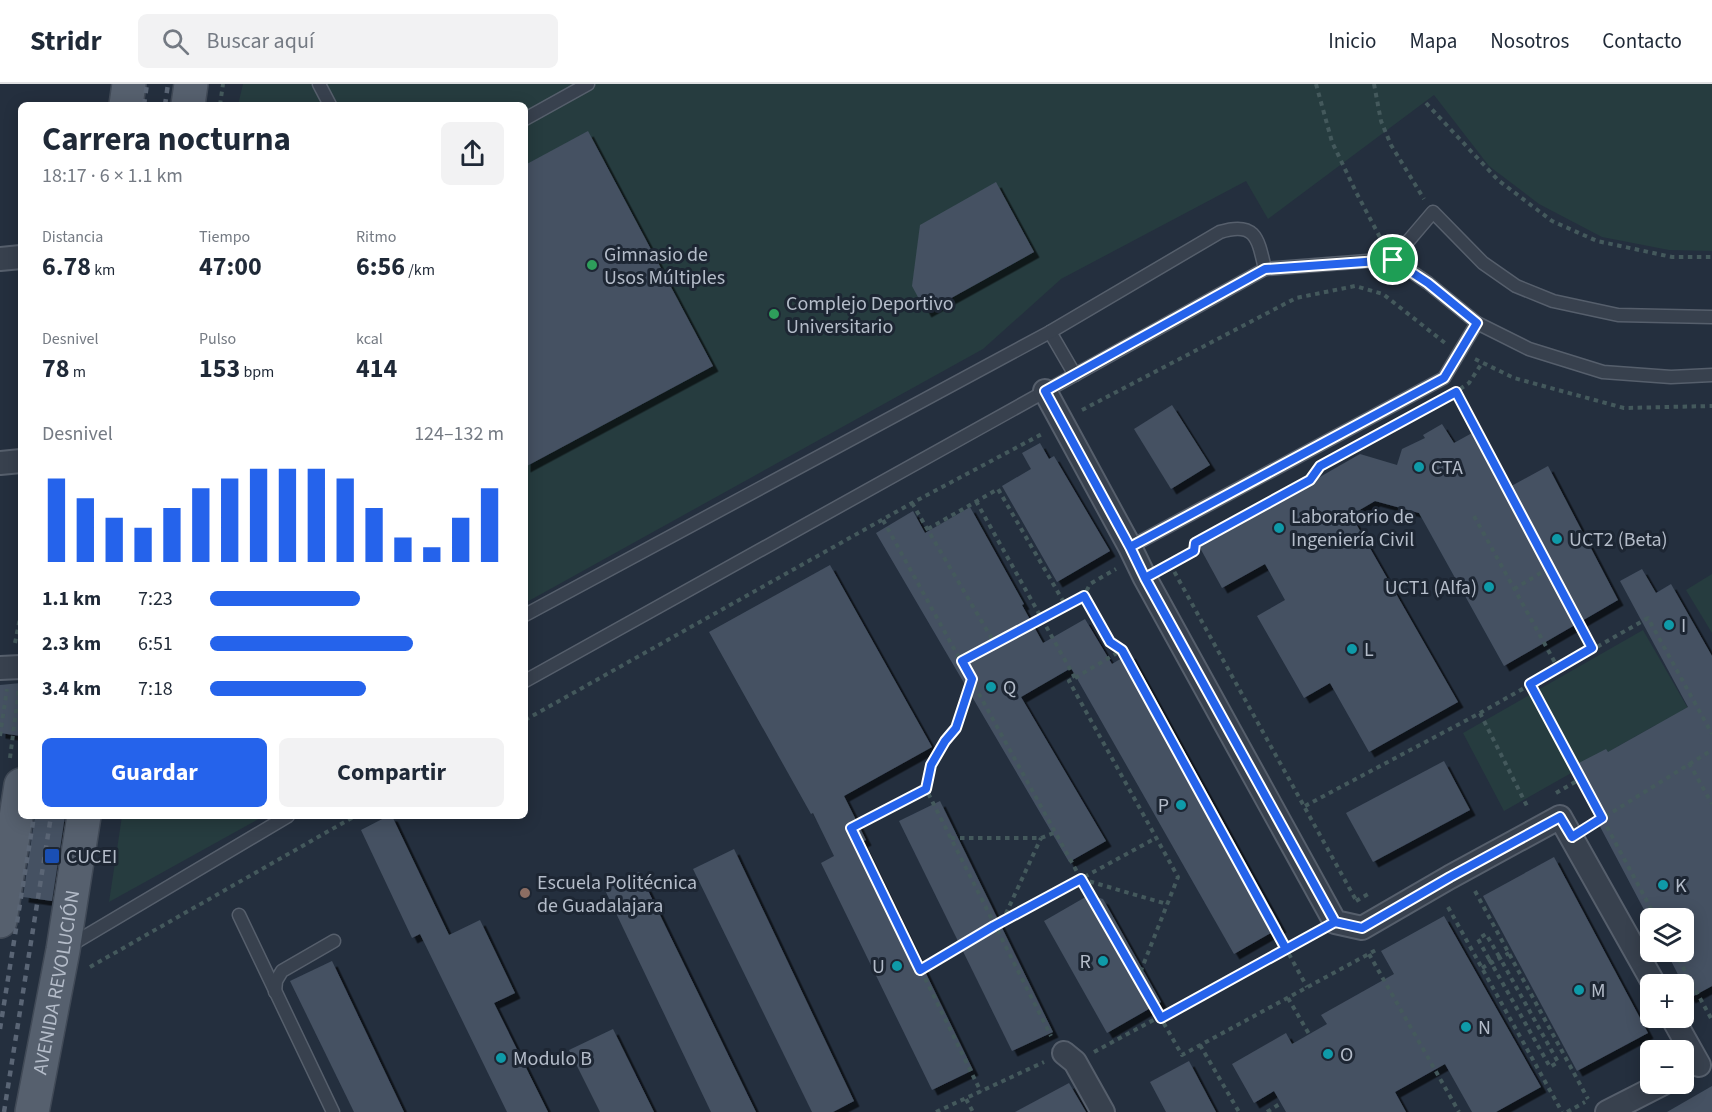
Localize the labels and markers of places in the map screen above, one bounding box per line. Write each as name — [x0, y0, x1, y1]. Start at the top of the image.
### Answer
pin — [1367, 234, 1418, 285]
place label: Gimnasio de Usos Múltiples — [604, 241, 725, 292]
marker: Gimnasio de Usos Múltiples — [585, 258, 599, 272]
place label: Complejo Deportivo Universitario — [786, 290, 954, 341]
marker: Complejo Deportivo Universitario — [767, 307, 781, 321]
place label: CTA — [1431, 454, 1463, 482]
marker: CTA — [1412, 460, 1426, 474]
place label: Laboratorio de Ingeniería Civil — [1291, 503, 1414, 554]
marker: Laboratorio de Ingeniería Civil — [1272, 521, 1286, 535]
place label: UCT2 (Beta) — [1569, 526, 1668, 554]
marker: UCT2 (Beta) — [1550, 532, 1564, 546]
place label: UCT1 (Alfa) — [1385, 574, 1477, 602]
marker: UCT1 (Alfa) — [1482, 580, 1496, 594]
place label: I — [1681, 612, 1686, 640]
marker: I — [1662, 618, 1676, 632]
place label: L — [1364, 636, 1374, 664]
marker: L — [1345, 642, 1359, 656]
place label: Q — [1003, 674, 1016, 702]
marker: Q — [984, 680, 998, 694]
place label: P — [1158, 792, 1169, 820]
marker: P — [1174, 798, 1188, 812]
place label: CUCEI — [66, 843, 117, 871]
marker: CUCEI — [43, 847, 61, 865]
place label: Escuela Politécnica de Guadalajara — [537, 869, 697, 920]
place label: K — [1675, 872, 1687, 900]
marker: K — [1656, 878, 1670, 892]
marker: Escuela Politécnica de Guadalajara — [518, 886, 532, 900]
place label: R — [1080, 948, 1091, 976]
place label: U — [872, 953, 885, 981]
marker: R — [1096, 954, 1110, 968]
marker: U — [890, 959, 904, 973]
place label: M — [1591, 977, 1606, 1005]
marker: M — [1572, 983, 1586, 997]
place label: N — [1478, 1014, 1491, 1042]
marker: N — [1459, 1020, 1473, 1034]
place label: O — [1340, 1041, 1353, 1069]
place label: Modulo B — [513, 1045, 592, 1073]
marker: O — [1321, 1047, 1335, 1061]
marker: Modulo B — [494, 1051, 508, 1065]

